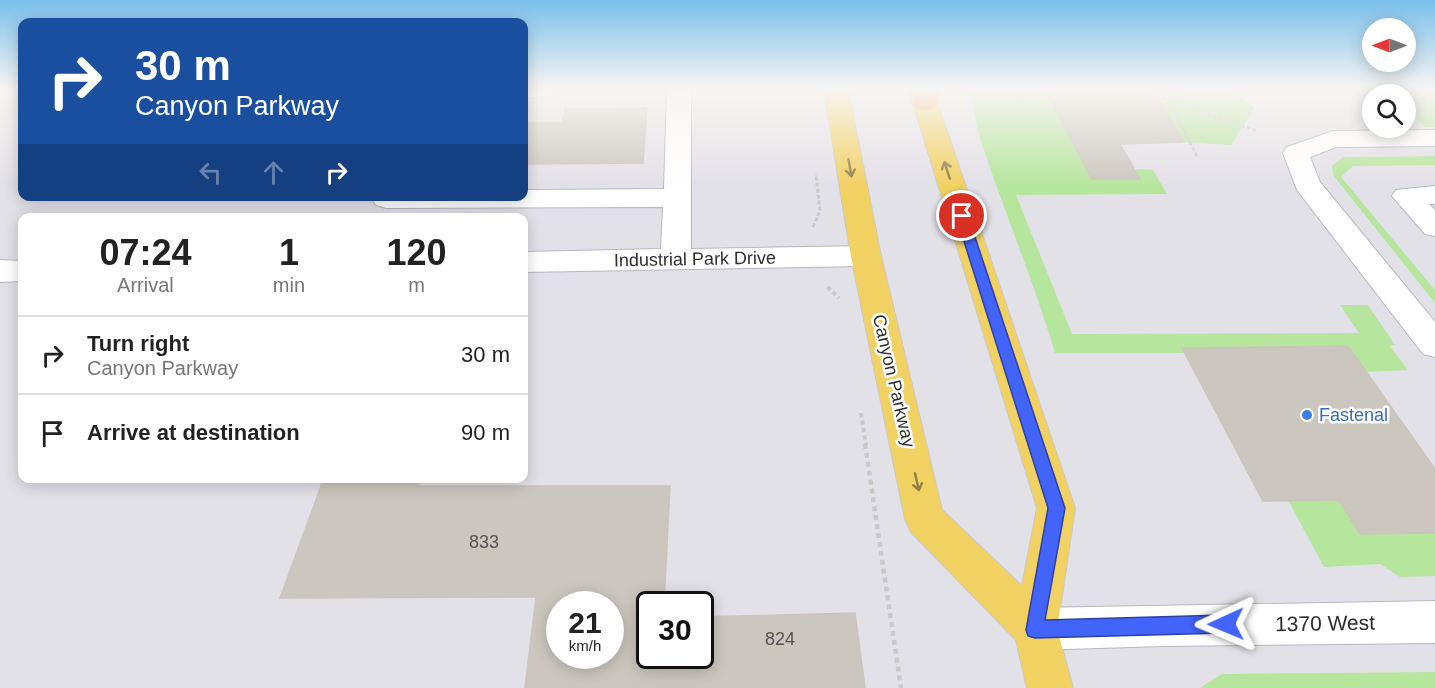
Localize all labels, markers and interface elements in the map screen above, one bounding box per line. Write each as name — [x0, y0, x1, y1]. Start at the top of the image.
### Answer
north arrow — [1362, 18, 1416, 72]
map controls — [1362, 18, 1416, 138]
icon: right — [36, 42, 114, 120]
text: 30 m — [135, 42, 231, 89]
button: search — [1362, 84, 1416, 138]
text: Canyon Parkway — [135, 91, 339, 121]
icon: left — [194, 156, 227, 189]
icon: ahead — [257, 156, 290, 189]
icon: right — [320, 156, 353, 189]
one-way arrow — [845, 158, 856, 178]
one-way arrow — [941, 161, 952, 180]
pin — [936, 190, 987, 241]
icon: arrive — [945, 199, 978, 232]
text: 07:24 — [99, 232, 191, 273]
text: 1 — [279, 232, 299, 273]
text: 120 — [386, 232, 447, 273]
street label: Industrial Park Drive — [614, 248, 776, 270]
text: Arrival — [117, 274, 174, 296]
text: min — [273, 274, 305, 296]
text: m — [408, 274, 425, 296]
street label: Canyon Parkway — [869, 312, 919, 450]
text: Turn right — [87, 331, 189, 356]
icon: right — [36, 339, 69, 372]
text: 30 m — [461, 342, 510, 367]
text: Canyon Parkway — [87, 357, 238, 379]
place label: Fastenal — [1319, 405, 1388, 425]
marker: Fastenal — [1300, 408, 1314, 422]
icon: arrive — [36, 417, 69, 450]
text: Arrive at destination — [87, 420, 300, 445]
text: 90 m — [461, 420, 510, 445]
one-way arrow — [911, 473, 923, 492]
house number: 833 — [469, 532, 499, 552]
speed limit sign: 30 — [636, 591, 714, 669]
position arrow — [1194, 592, 1258, 656]
text: 21 — [568, 606, 602, 639]
street label: 1370 West — [1275, 611, 1375, 635]
house number: 824 — [765, 629, 795, 649]
text: km/h — [569, 637, 601, 654]

